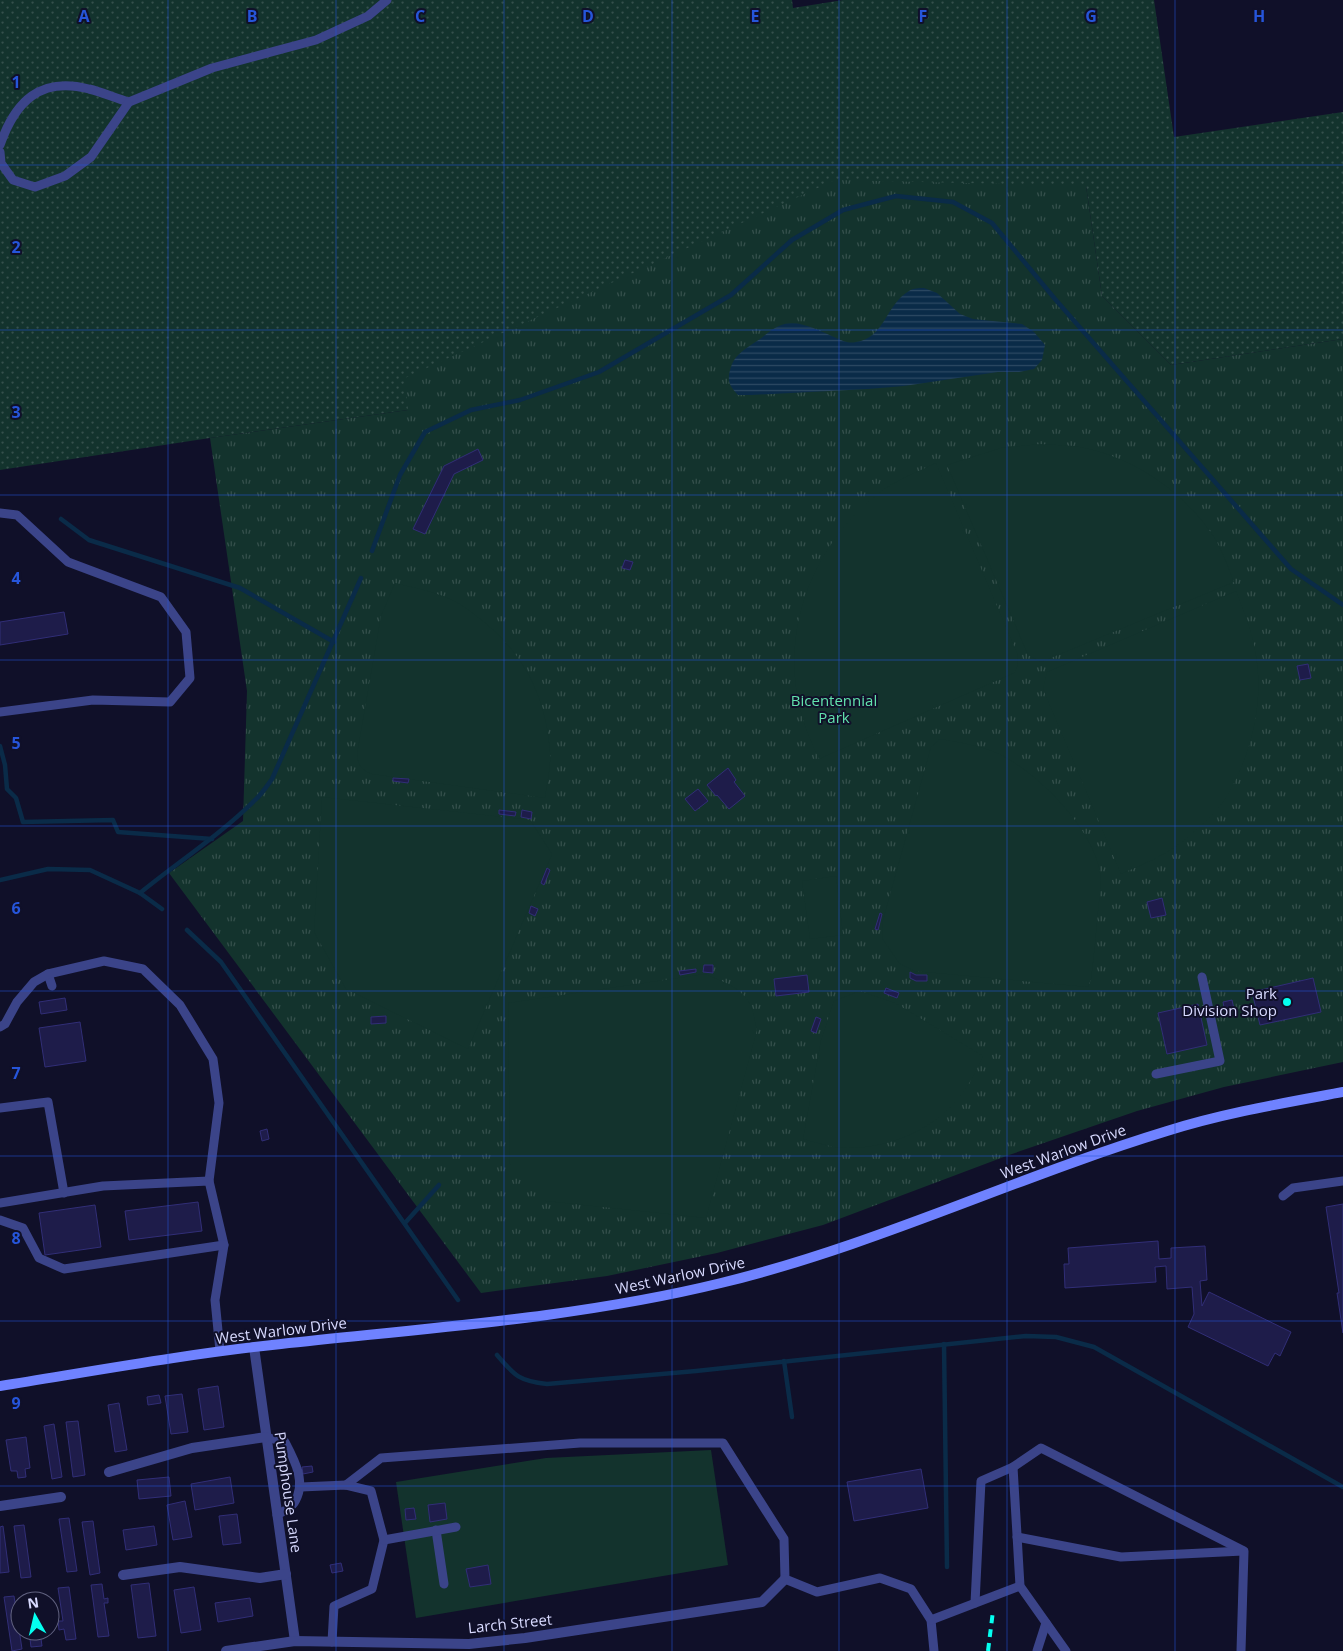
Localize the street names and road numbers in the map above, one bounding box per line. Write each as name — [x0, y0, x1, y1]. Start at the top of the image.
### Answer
street label: West Warlow Drive — [998, 1119, 1128, 1183]
street label: West Warlow Drive — [613, 1251, 747, 1299]
street label: West Warlow Drive — [214, 1312, 348, 1348]
street label: Pumphouse Lane — [271, 1430, 307, 1554]
street label: Larch Street — [467, 1609, 553, 1637]

